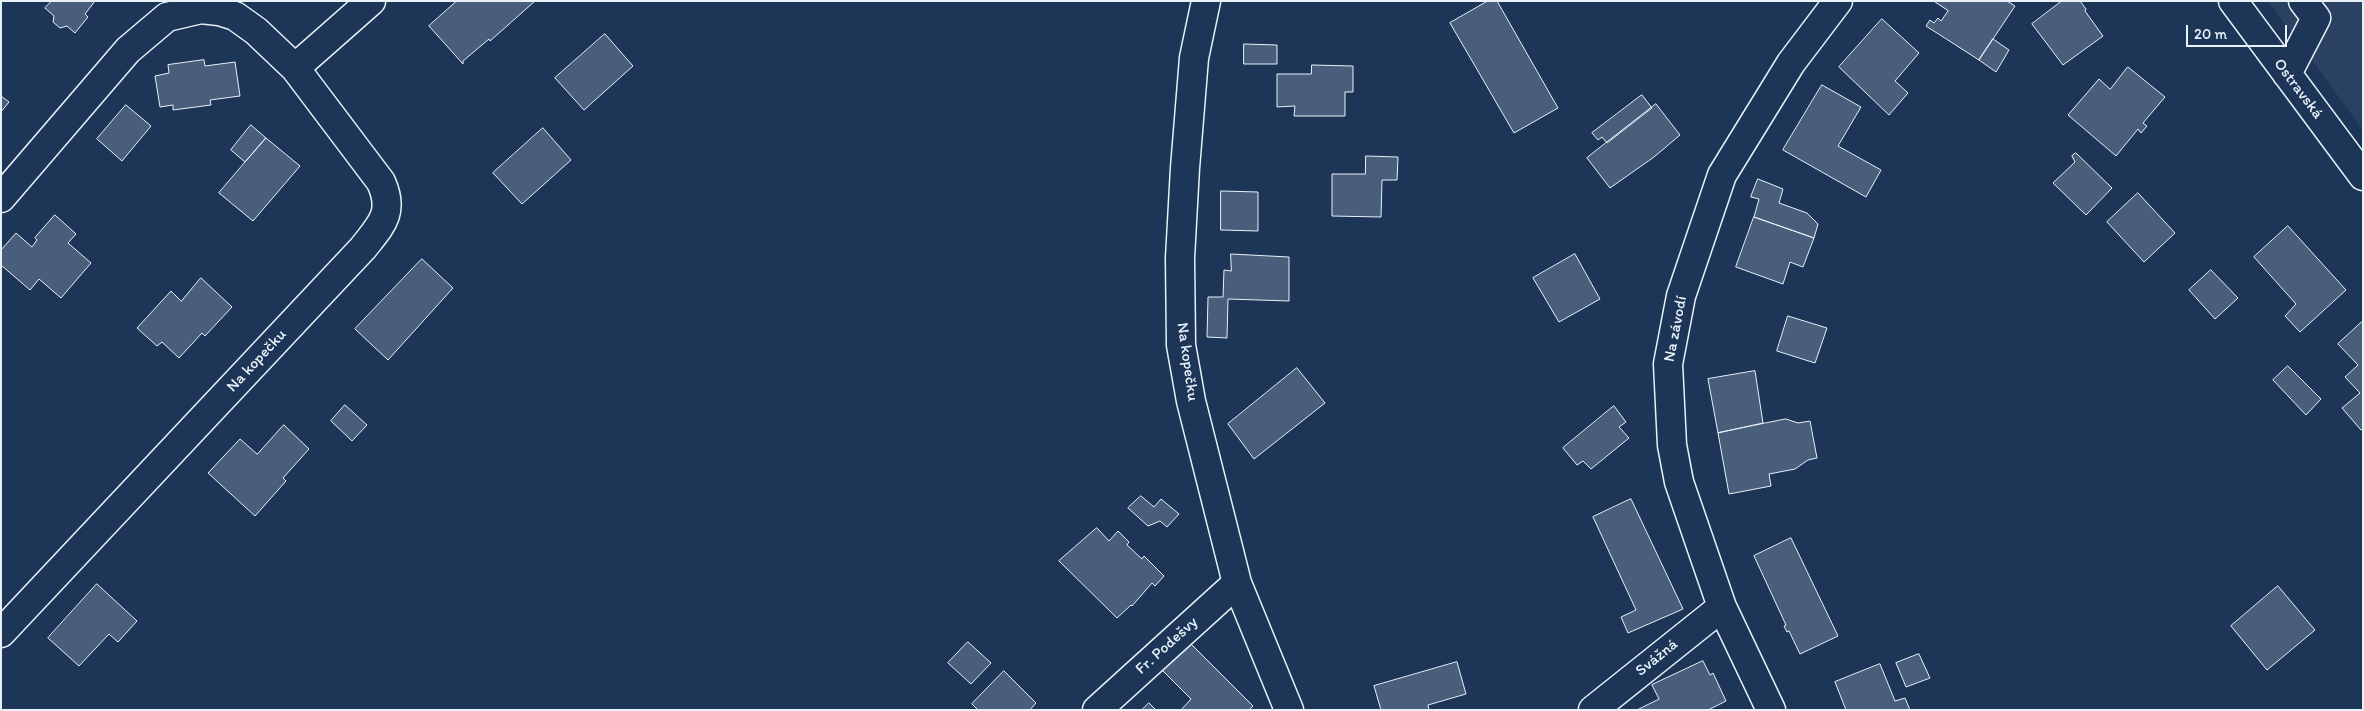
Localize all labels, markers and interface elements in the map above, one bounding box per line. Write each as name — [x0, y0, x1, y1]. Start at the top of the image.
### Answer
scale bar — [2189, 15, 2290, 47]
text: 20 m — [2194, 25, 2227, 43]
street label: Ostravská — [2269, 55, 2327, 123]
street label: Na závodí — [1660, 294, 1692, 364]
street label: Na kopečku — [1172, 321, 1202, 403]
street label: Na kopečku — [223, 325, 291, 397]
street label: Fr. Podešvy — [1132, 613, 1202, 679]
street label: Svážná — [1632, 635, 1682, 681]

